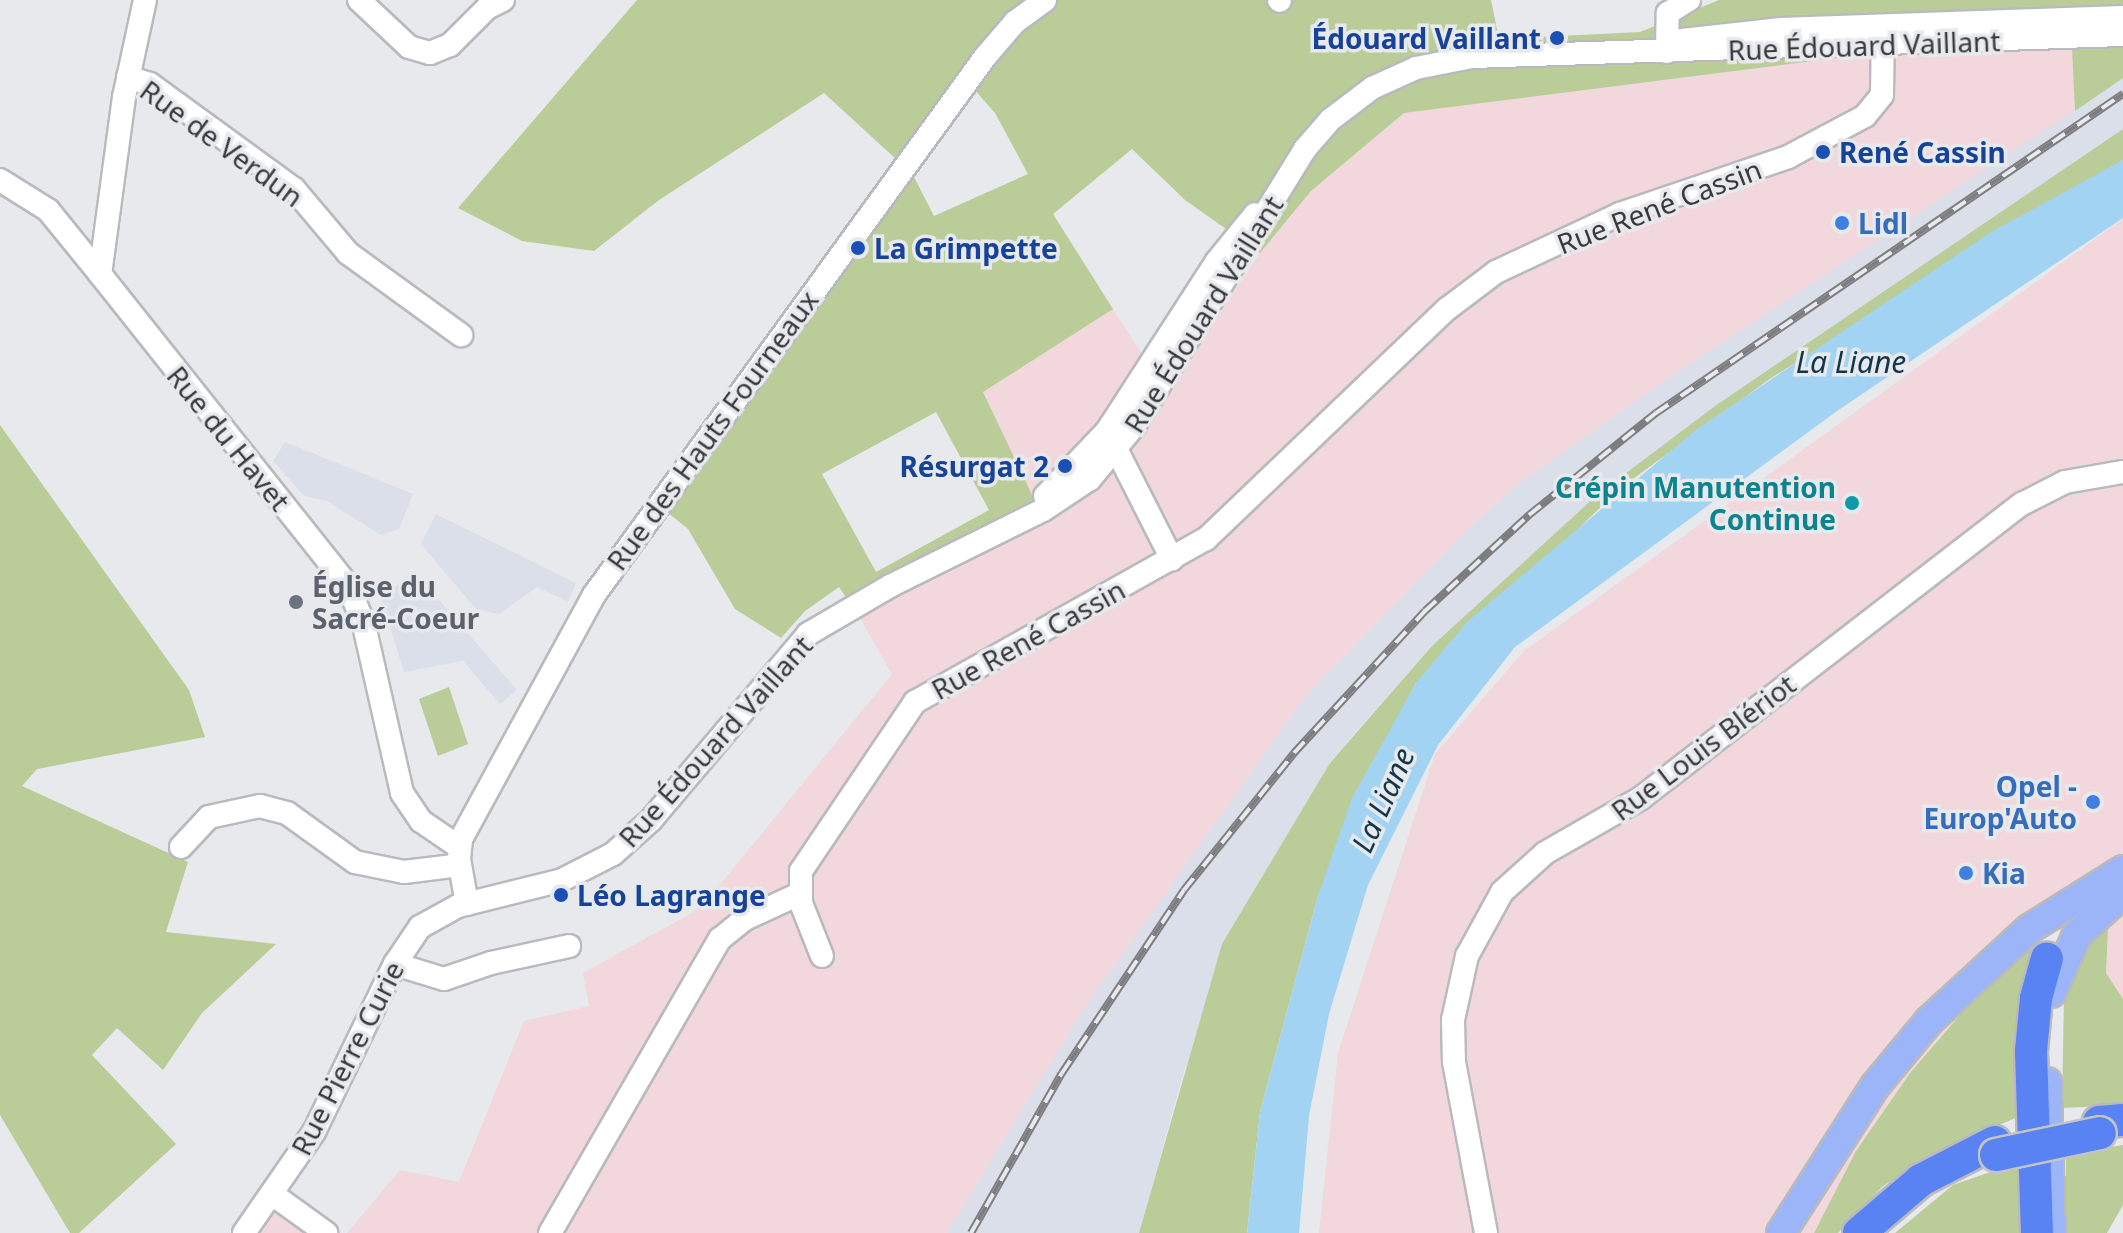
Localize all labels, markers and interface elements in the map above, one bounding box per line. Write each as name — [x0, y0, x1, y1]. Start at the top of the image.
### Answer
place label: Édouard Vaillant — [1312, 21, 1541, 55]
street label: Rue Édouard Vaillant — [1727, 23, 2001, 67]
marker: Édouard Vaillant — [1548, 29, 1566, 47]
street label: Rue de Verdun — [134, 73, 310, 213]
place label: René Cassin — [1839, 135, 2006, 169]
marker: René Cassin — [1814, 143, 1832, 161]
street label: Rue René Cassin — [1552, 152, 1766, 260]
street label: Rue Édouard Vaillant — [1116, 189, 1290, 439]
place label: Lidl — [1858, 206, 1908, 240]
marker: Lidl — [1833, 214, 1851, 232]
place label: La Grimpette — [874, 231, 1058, 265]
marker: La Grimpette — [849, 239, 867, 257]
street label: Rue des Hauts Fourneaux — [599, 284, 825, 576]
water label: La Liane — [1796, 344, 1906, 380]
street label: Rue du Havet — [161, 359, 297, 517]
place label: Résurgat 2 — [900, 449, 1049, 483]
marker: Résurgat 2 — [1056, 457, 1074, 475]
place label: Crépin Manutention Continue — [1555, 470, 1836, 536]
marker: Crépin Manutention Continue — [1843, 494, 1861, 512]
place label: Église du Sacré-Coeur — [312, 569, 479, 635]
street label: Rue René Cassin — [925, 572, 1131, 706]
marker: Église du Sacré-Coeur — [287, 593, 305, 611]
street label: Rue Édouard Vaillant — [611, 628, 819, 854]
street label: Rue Louis Blériot — [1604, 667, 1802, 827]
water label: La Liane — [1344, 742, 1422, 858]
place label: Opel - Europ'Auto — [1924, 769, 2077, 835]
marker: Opel - Europ'Auto — [2084, 793, 2102, 811]
place label: Kia — [1982, 856, 2026, 890]
marker: Kia — [1957, 864, 1975, 882]
place label: Léo Lagrange — [577, 878, 766, 912]
marker: Léo Lagrange — [552, 886, 570, 904]
street label: Rue Pierre Curie — [284, 955, 410, 1161]

